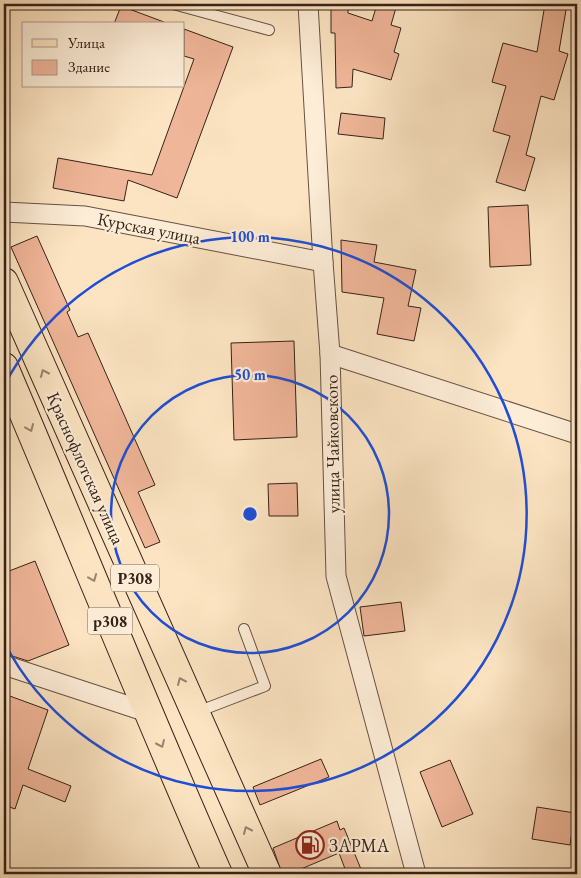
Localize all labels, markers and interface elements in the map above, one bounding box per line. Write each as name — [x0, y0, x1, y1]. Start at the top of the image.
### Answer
legend — [22, 22, 185, 88]
text: Улица — [67, 33, 105, 52]
text: Здание — [68, 57, 110, 76]
street label: Курская улица — [95, 207, 203, 249]
text: 100 m — [230, 227, 270, 246]
text: 50 m — [234, 365, 266, 384]
one-way arrow — [39, 369, 50, 378]
street label: улица Чайковского — [319, 374, 345, 514]
street label: Краснофлотская улица — [42, 388, 130, 549]
one-way arrow — [23, 423, 34, 432]
centre of rings — [241, 505, 259, 523]
road number: P308 — [111, 564, 159, 592]
one-way arrow — [86, 573, 97, 582]
road number: p308 — [88, 608, 132, 634]
one-way arrow — [176, 677, 187, 686]
one-way arrow — [155, 739, 166, 748]
one-way arrow — [242, 826, 253, 835]
fuel station icon: ЗАРМА — [295, 830, 325, 860]
place label: ЗАРМА — [329, 834, 390, 857]

